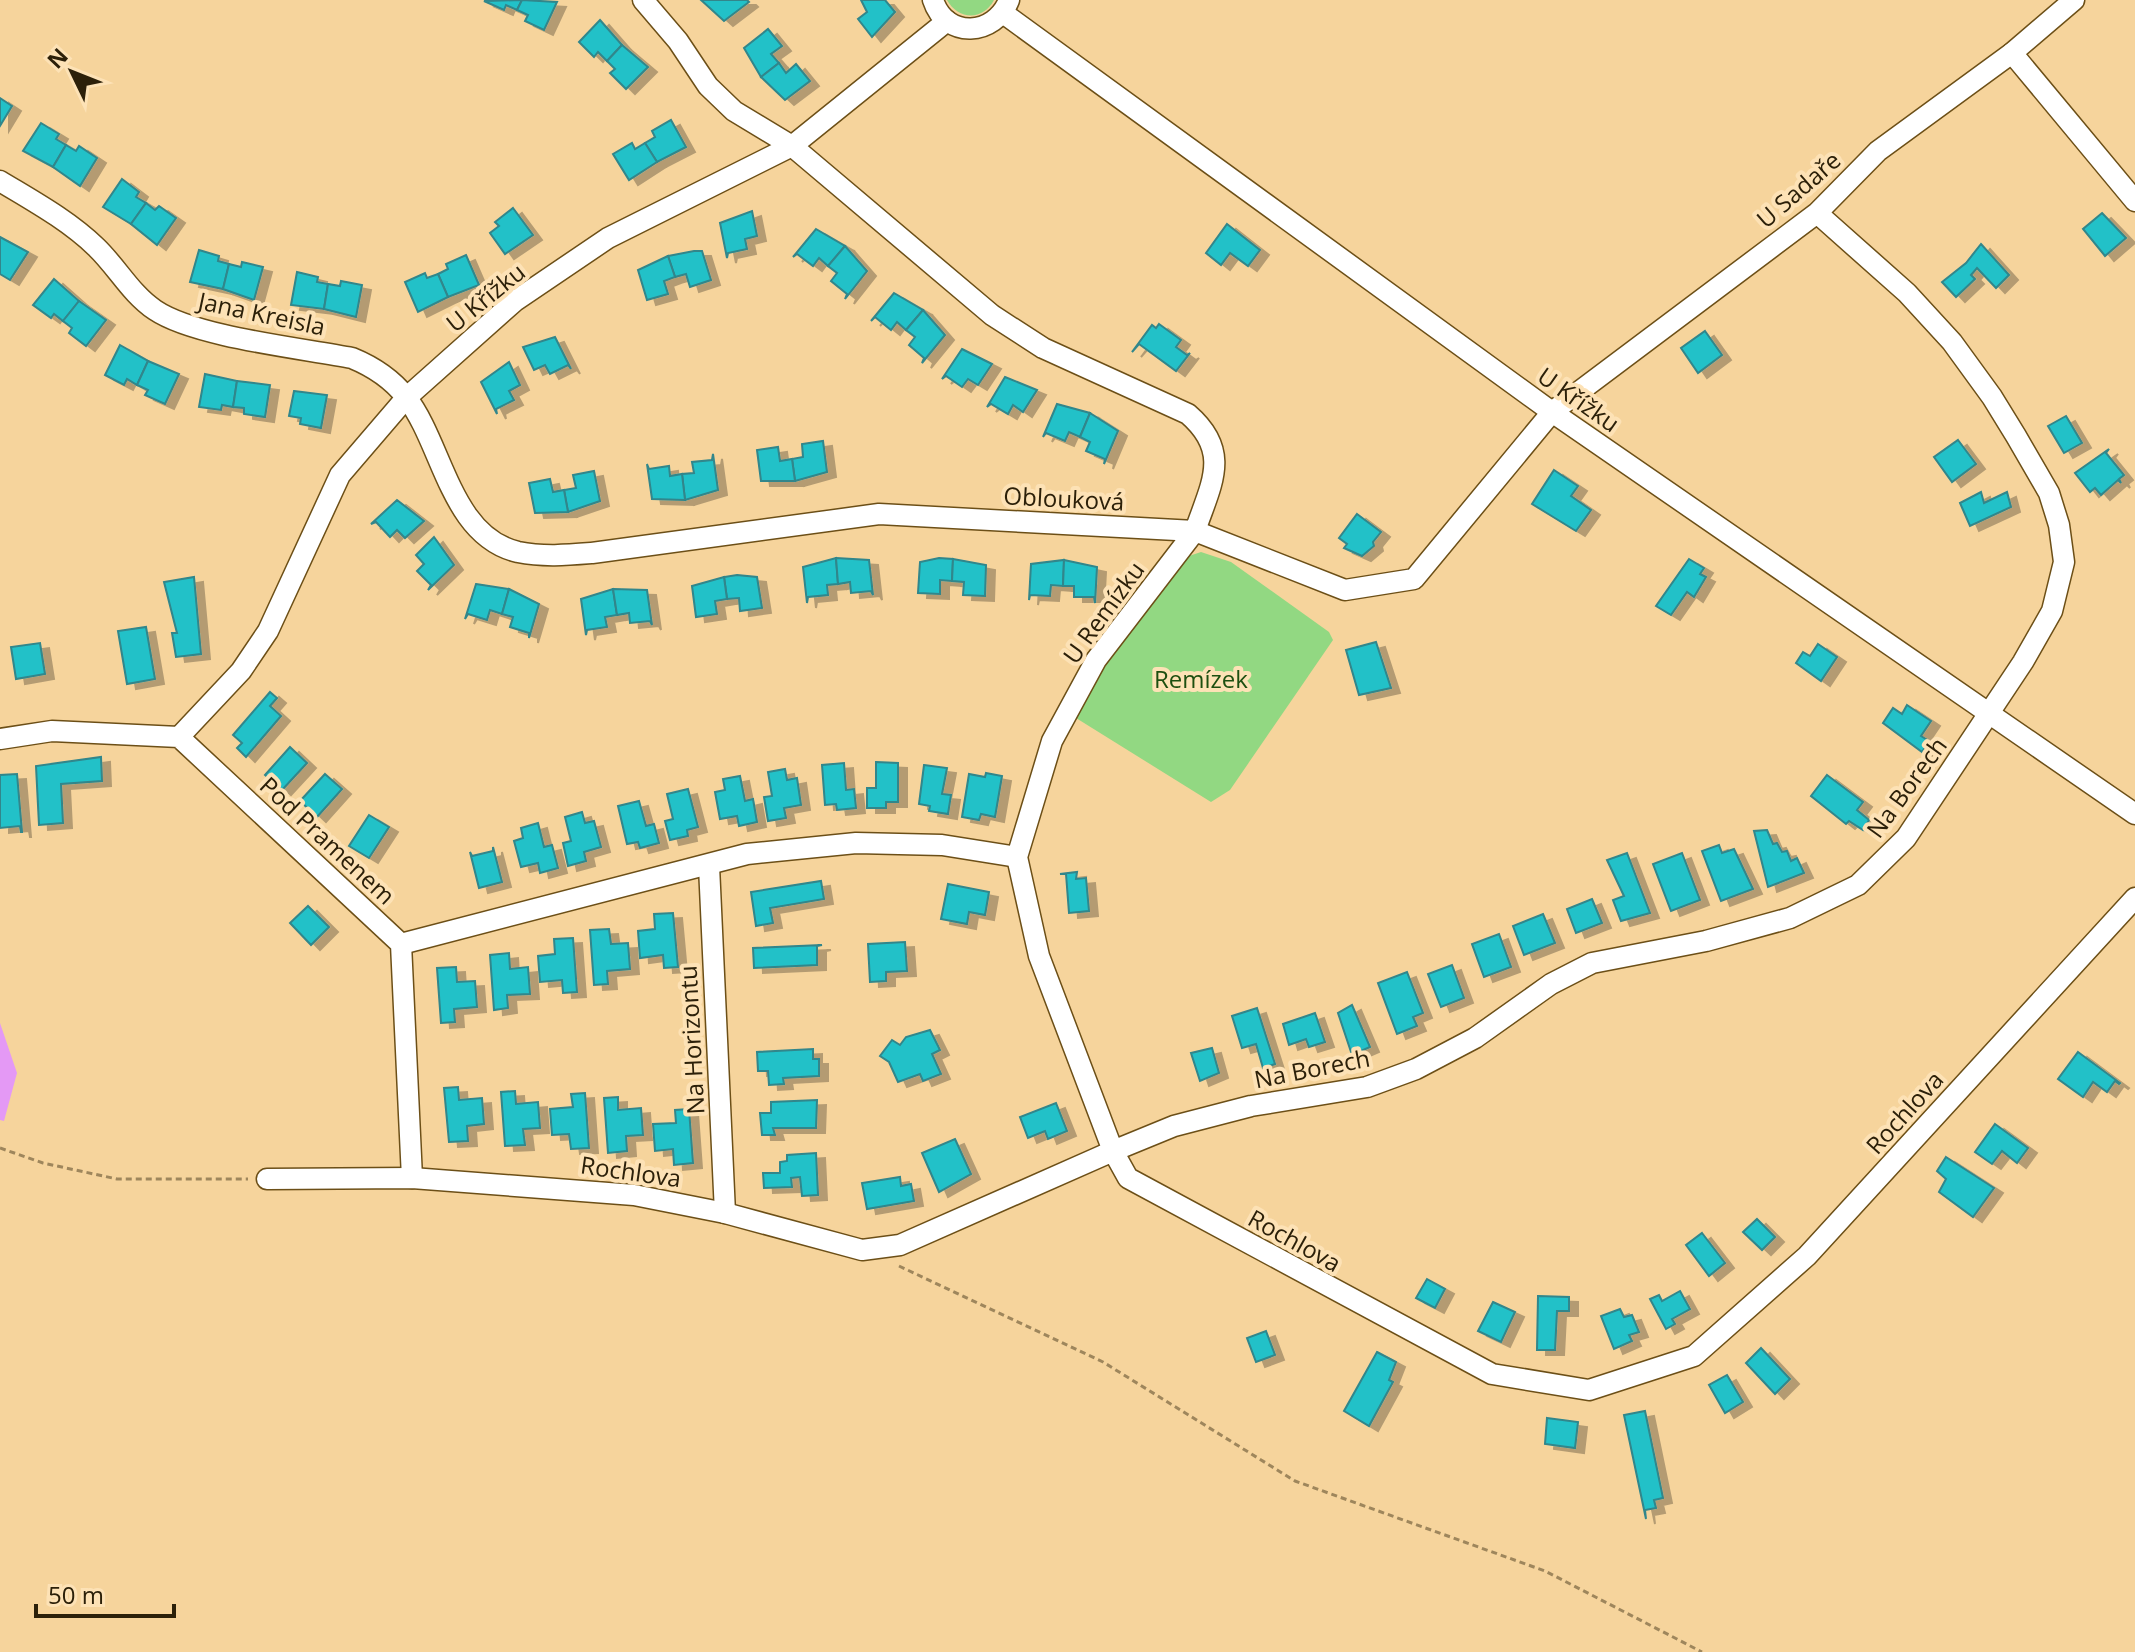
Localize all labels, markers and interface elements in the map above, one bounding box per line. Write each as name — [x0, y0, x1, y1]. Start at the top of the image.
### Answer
north arrow — [32, 32, 112, 112]
text: N — [40, 41, 74, 74]
street label: U Sadaře — [1749, 143, 1847, 235]
street label: U Křížku — [439, 255, 531, 339]
street label: Jana Kreisla — [194, 283, 328, 343]
street label: U Křížku — [1531, 359, 1627, 439]
street label: Oblouková — [1003, 478, 1125, 518]
street label: U Remízku — [1055, 554, 1151, 670]
park label: Remízek — [1154, 662, 1248, 695]
street label: Na Borech — [1858, 730, 1954, 844]
street label: Pod Pramenem — [253, 769, 403, 911]
street label: Na Horizontu — [671, 965, 711, 1115]
street label: Na Borech — [1251, 1041, 1373, 1095]
street label: Rochlova — [1858, 1063, 1950, 1161]
street label: Rochlova — [579, 1148, 683, 1194]
street label: Rochlova — [1243, 1201, 1347, 1279]
scale bar — [36, 1568, 174, 1618]
text: 50 m — [48, 1578, 104, 1611]

